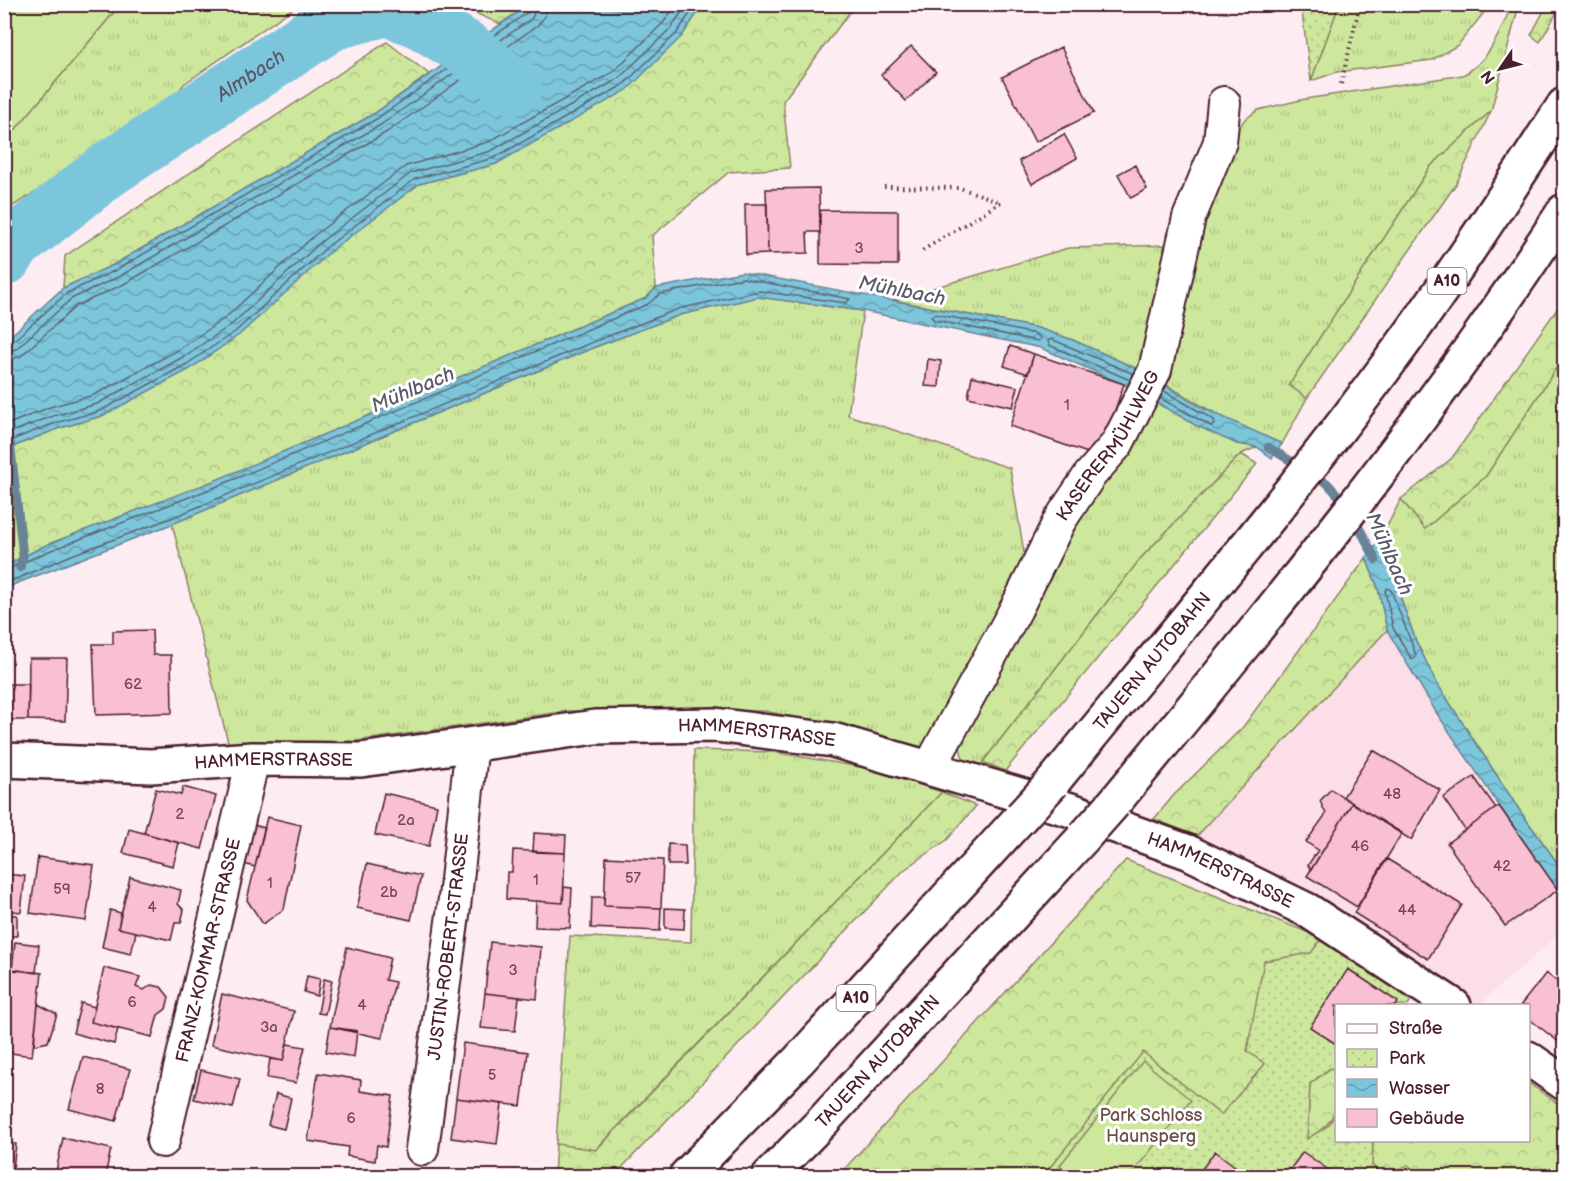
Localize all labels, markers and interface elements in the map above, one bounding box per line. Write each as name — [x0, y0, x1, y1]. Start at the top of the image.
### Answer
north arrow — [1470, 39, 1530, 99]
water label: Almbach — [211, 44, 290, 108]
text: N — [1478, 66, 1500, 87]
house number: 3 — [854, 239, 864, 258]
road number: A10 — [1428, 268, 1466, 294]
water label: Mühlbach — [857, 271, 948, 311]
water label: Mühlbach — [368, 362, 458, 418]
street label: KASERERMÜHLWEG — [1052, 367, 1163, 525]
house number: 1 — [1064, 396, 1070, 415]
water label: Mühlbach — [1360, 509, 1418, 599]
street label: TAUERN AUTOBAHN — [1089, 588, 1215, 735]
house number: 62 — [124, 675, 142, 694]
street label: HAMMERSTRASSE — [678, 714, 837, 751]
street label: HAMMERSTRASSE — [194, 748, 353, 773]
house number: 48 — [1383, 785, 1401, 804]
house number: 2 — [176, 805, 185, 824]
house number: 2a — [397, 811, 415, 830]
street label: HAMMERSTRASSE — [1144, 828, 1297, 912]
street label: JUSTIN-ROBERT-STRASSE — [423, 832, 473, 1061]
street label: FRANZ-KOMMAR-STRASSE — [171, 836, 245, 1064]
house number: 46 — [1351, 837, 1369, 856]
house number: 42 — [1493, 857, 1511, 876]
house number: 57 — [625, 869, 642, 888]
house number: 1 — [533, 871, 539, 890]
house number: 1 — [267, 874, 273, 893]
house number: 59 — [53, 880, 71, 899]
house number: 2b — [380, 883, 398, 902]
house number: 4 — [147, 898, 157, 917]
house number: 44 — [1398, 901, 1416, 920]
house number: 3 — [508, 961, 518, 980]
road number: A10 — [836, 985, 876, 1011]
street label: TAUERN AUTOBAHN — [812, 991, 944, 1132]
house number: 6 — [127, 993, 137, 1012]
house number: 4 — [357, 996, 367, 1015]
legend — [1335, 1004, 1530, 1142]
house number: 3a — [260, 1018, 278, 1037]
text: Straße — [1389, 1018, 1443, 1039]
text: Park — [1389, 1048, 1425, 1069]
house number: 5 — [488, 1066, 496, 1085]
text: Wasser — [1389, 1078, 1450, 1099]
house number: 8 — [96, 1080, 105, 1099]
park label: Park Schloss Haunsperg — [1100, 1105, 1203, 1147]
text: Gebäude — [1389, 1108, 1465, 1129]
house number: 6 — [346, 1109, 356, 1128]

